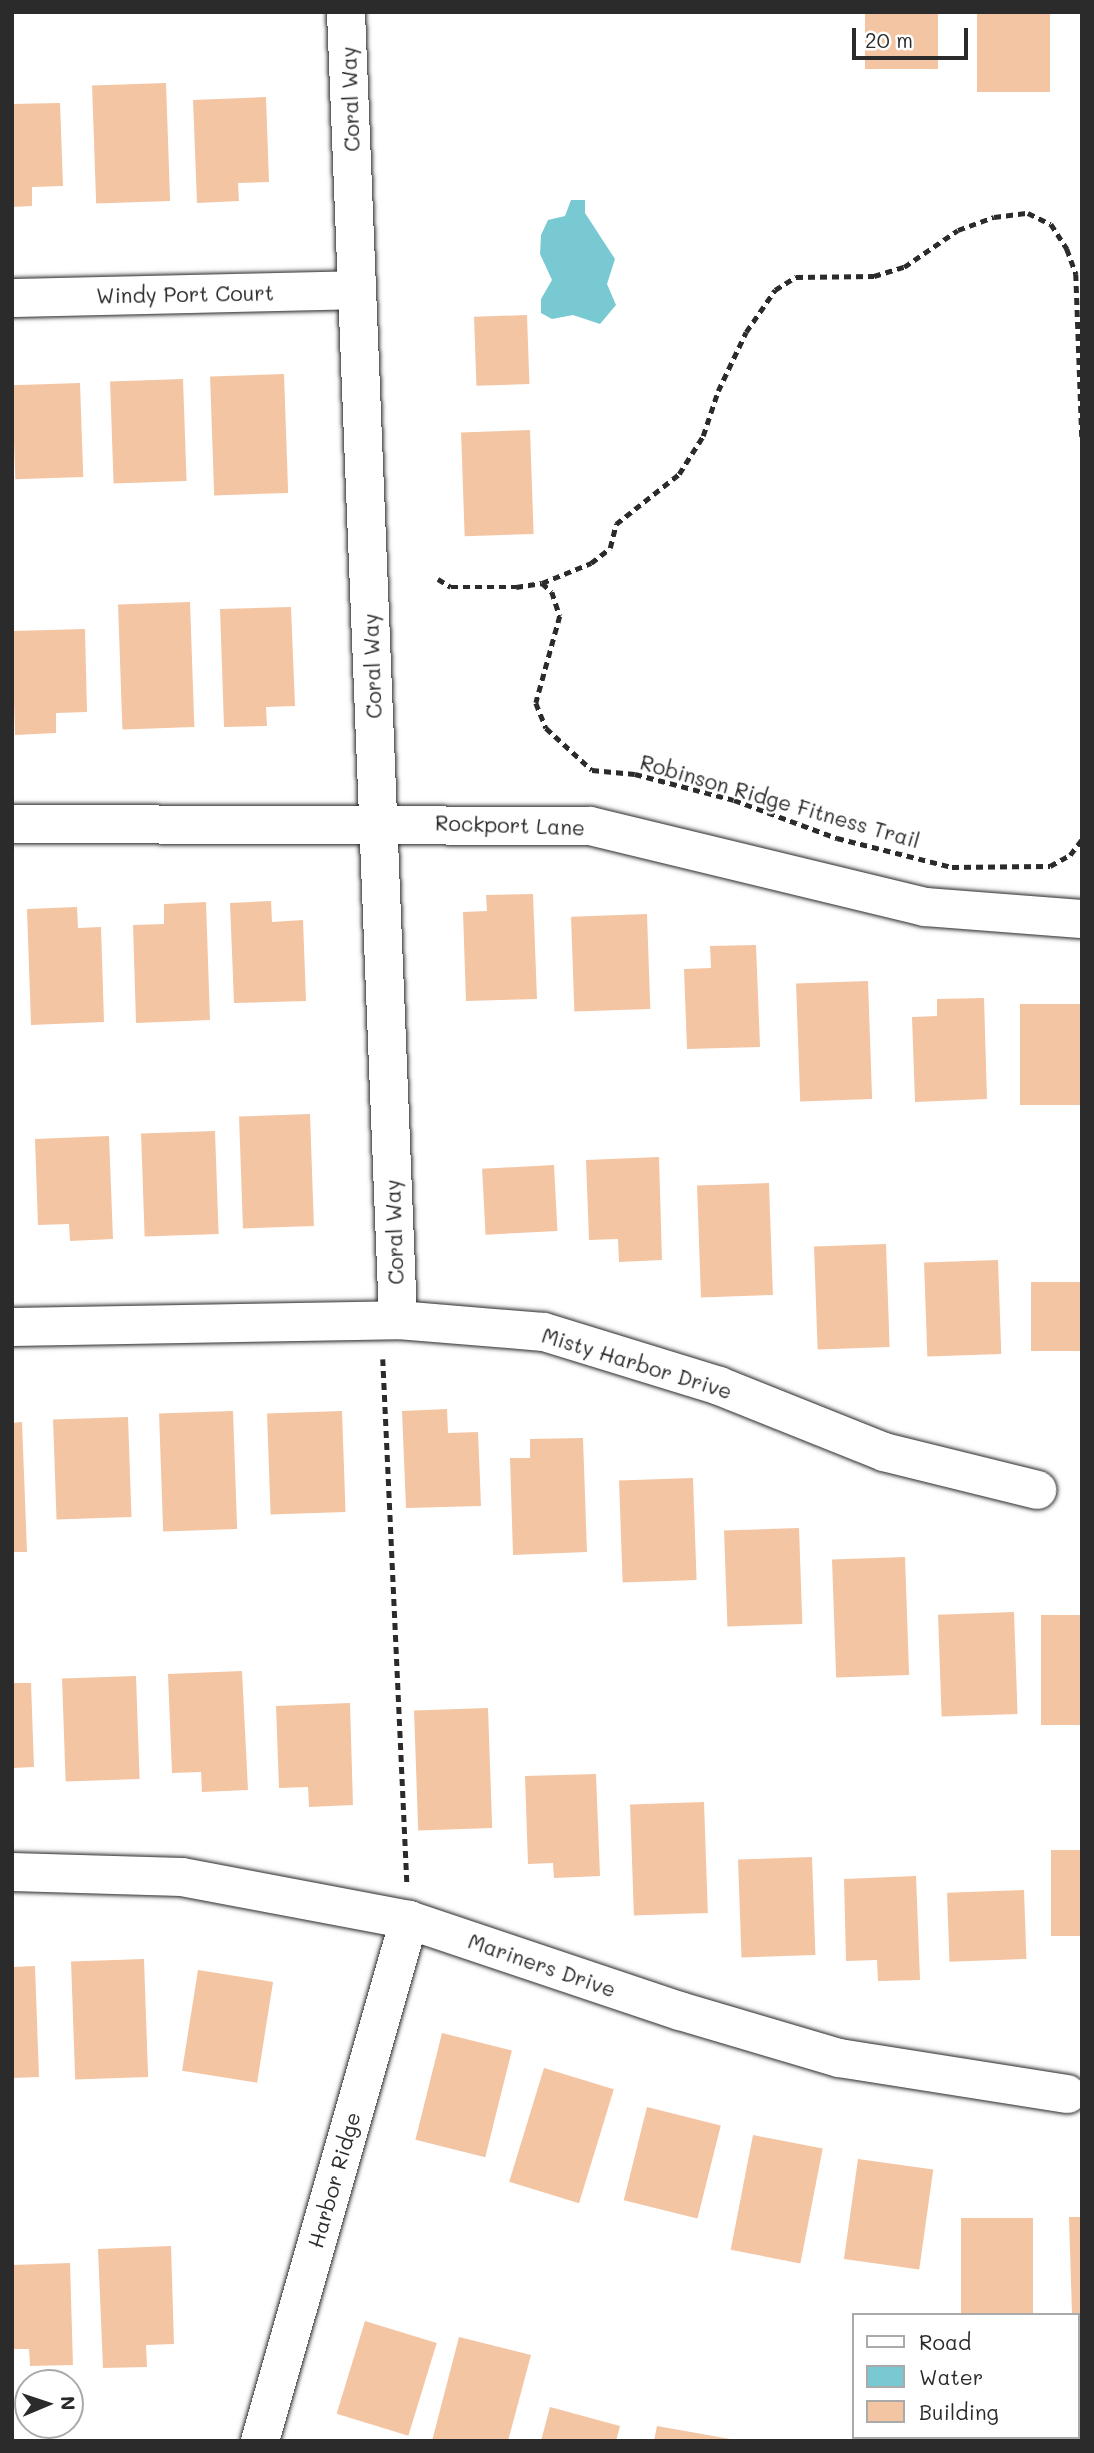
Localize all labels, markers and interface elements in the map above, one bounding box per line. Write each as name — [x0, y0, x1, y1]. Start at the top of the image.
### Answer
scale bar — [856, 14, 972, 58]
text: 20 m — [865, 26, 913, 53]
street label: Coral Way — [336, 46, 364, 152]
street label: Windy Port Court — [96, 280, 274, 308]
street label: Coral Way — [358, 613, 386, 719]
street label: Robinson Ridge Fitness Trail — [637, 749, 923, 853]
street label: Rockport Lane — [435, 810, 585, 840]
street label: Coral Way — [380, 1179, 408, 1285]
street label: Misty Harbor Drive — [539, 1322, 735, 1404]
street label: Mariners Drive — [465, 1928, 619, 2002]
street label: Harbor Ridge — [303, 2109, 365, 2251]
legend — [852, 2313, 1080, 2439]
text: Road — [919, 2328, 971, 2355]
text: Water — [919, 2363, 983, 2390]
north arrow — [14, 2369, 84, 2439]
text: N — [56, 2396, 81, 2411]
text: Building — [919, 2398, 999, 2425]

